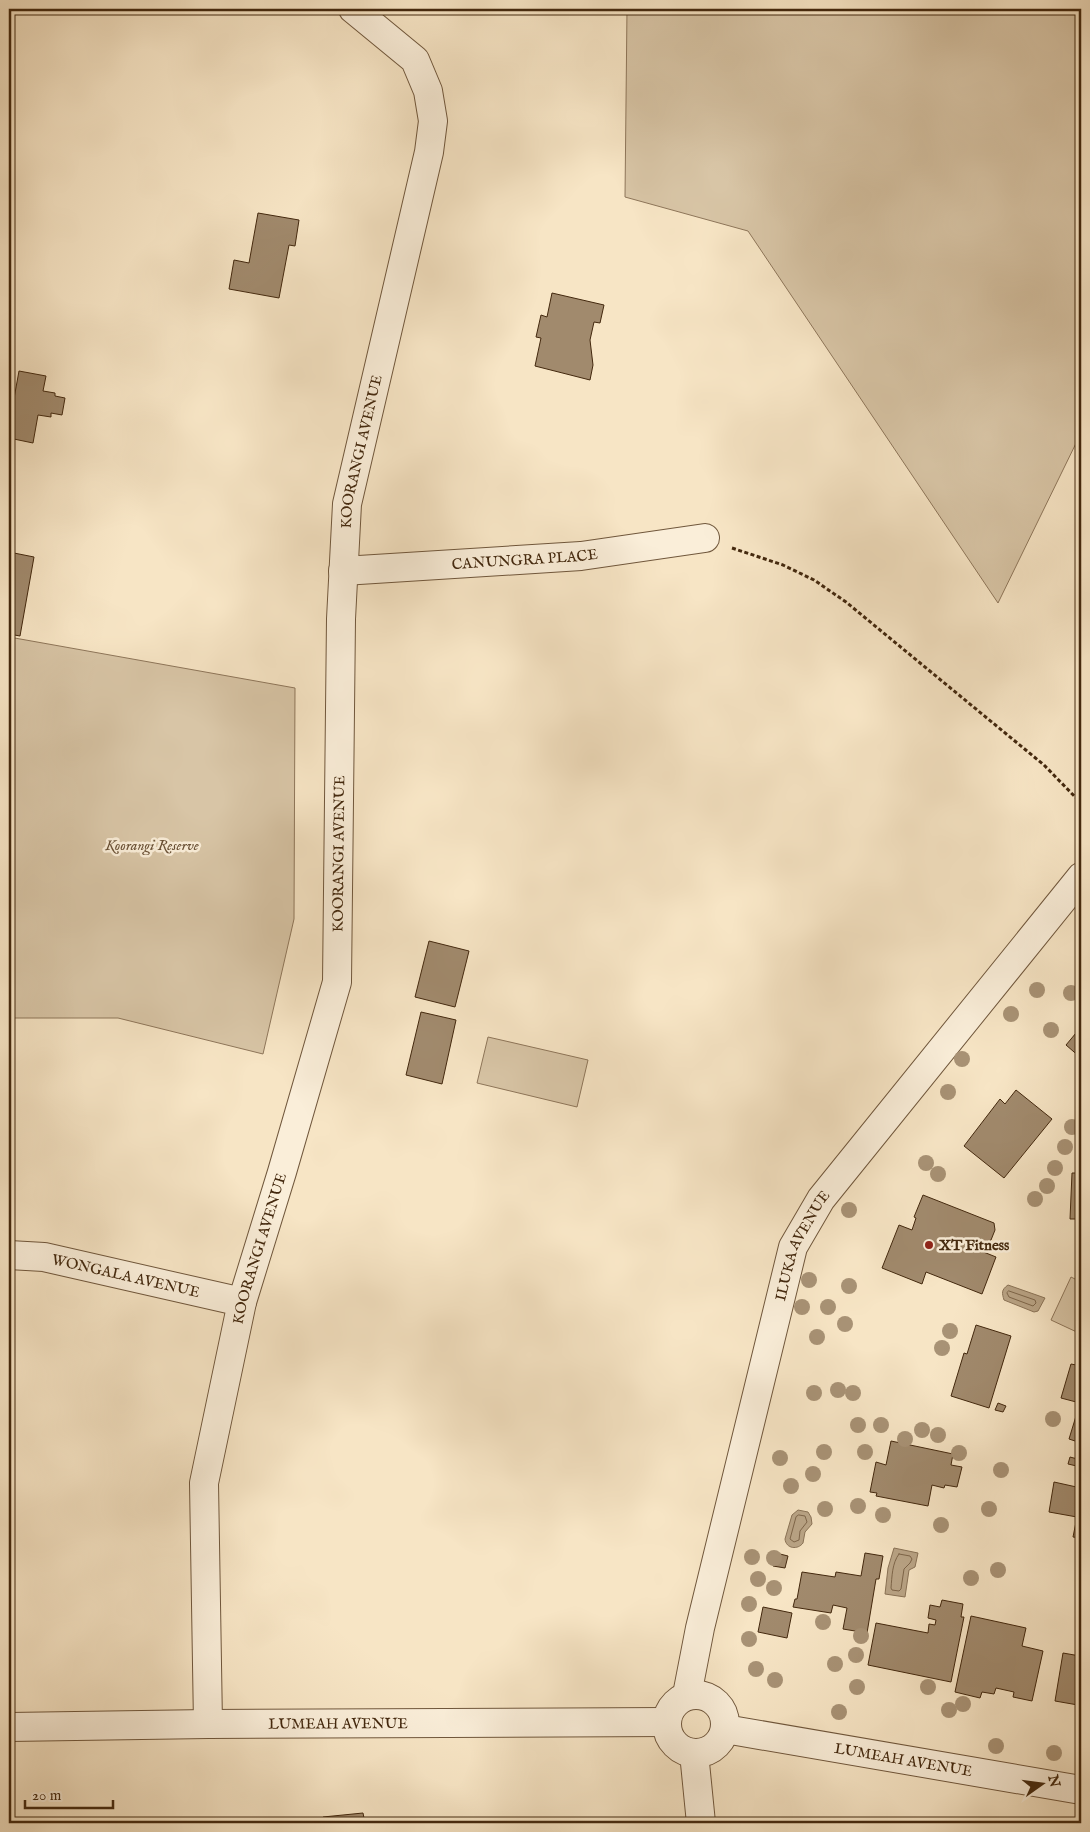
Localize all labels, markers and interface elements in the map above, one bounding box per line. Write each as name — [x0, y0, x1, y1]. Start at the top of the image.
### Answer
street label: KOORANGI AVENUE — [336, 373, 386, 529]
street label: CANUNGRA PLACE — [451, 544, 599, 574]
street label: KOORANGI AVENUE — [328, 775, 349, 932]
park label: Koorangi Reserve — [104, 836, 199, 856]
street label: KOORANGI AVENUE — [228, 1171, 291, 1326]
street label: ILUKA AVENUE — [771, 1186, 834, 1303]
place label: XT Fitness — [938, 1236, 1010, 1255]
marker: XT Fitness — [923, 1239, 935, 1251]
street label: WONGALA AVENUE — [50, 1250, 202, 1302]
street label: LUMEAH AVENUE — [268, 1714, 408, 1733]
street label: LUMEAH AVENUE — [833, 1738, 974, 1781]
north arrow — [1018, 1760, 1068, 1810]
text: N — [1043, 1772, 1064, 1789]
scale bar — [25, 1777, 112, 1809]
text: 20 m — [32, 1786, 62, 1805]

